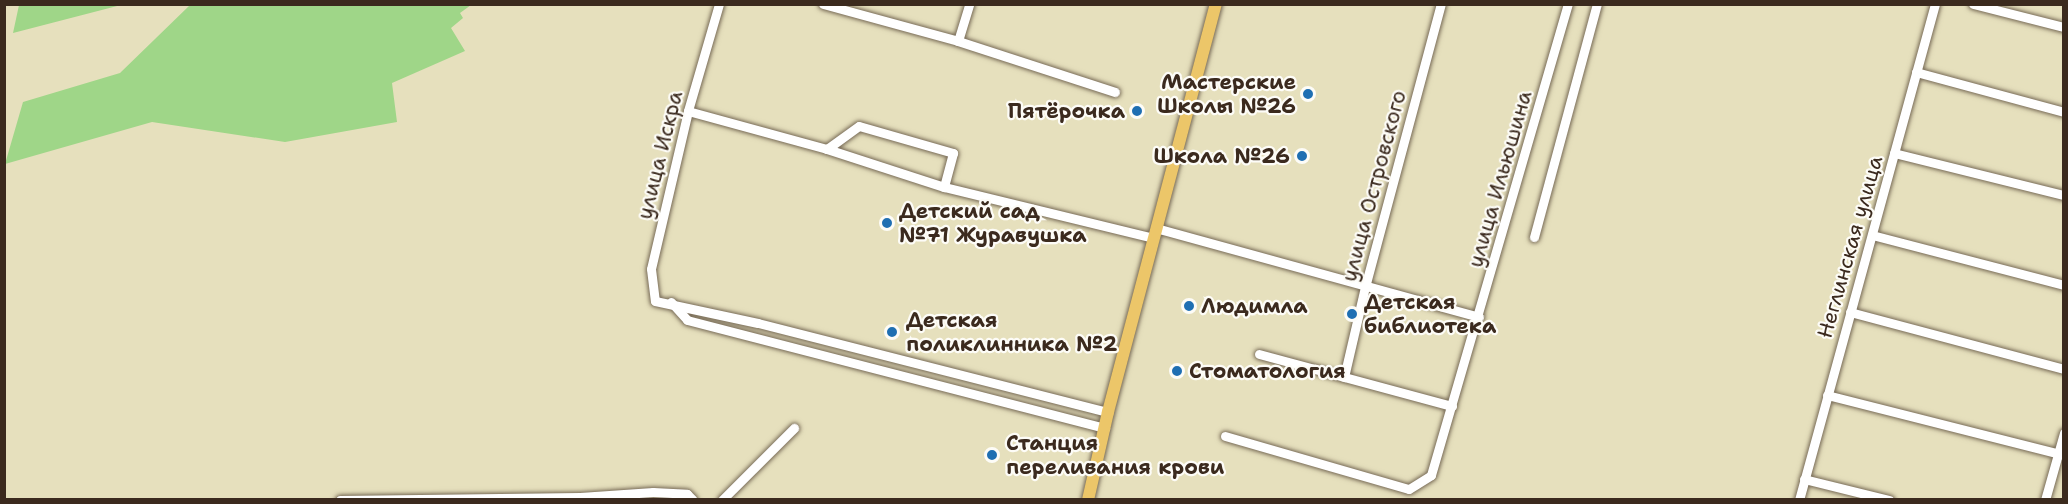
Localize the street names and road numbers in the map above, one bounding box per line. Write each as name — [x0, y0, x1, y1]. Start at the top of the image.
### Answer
street label: улица Искра — [632, 88, 688, 222]
street label: улица Островского — [1336, 88, 1412, 284]
street label: улица Ильюшина — [1463, 88, 1537, 270]
street label: Неглинская улица — [1812, 153, 1888, 341]

